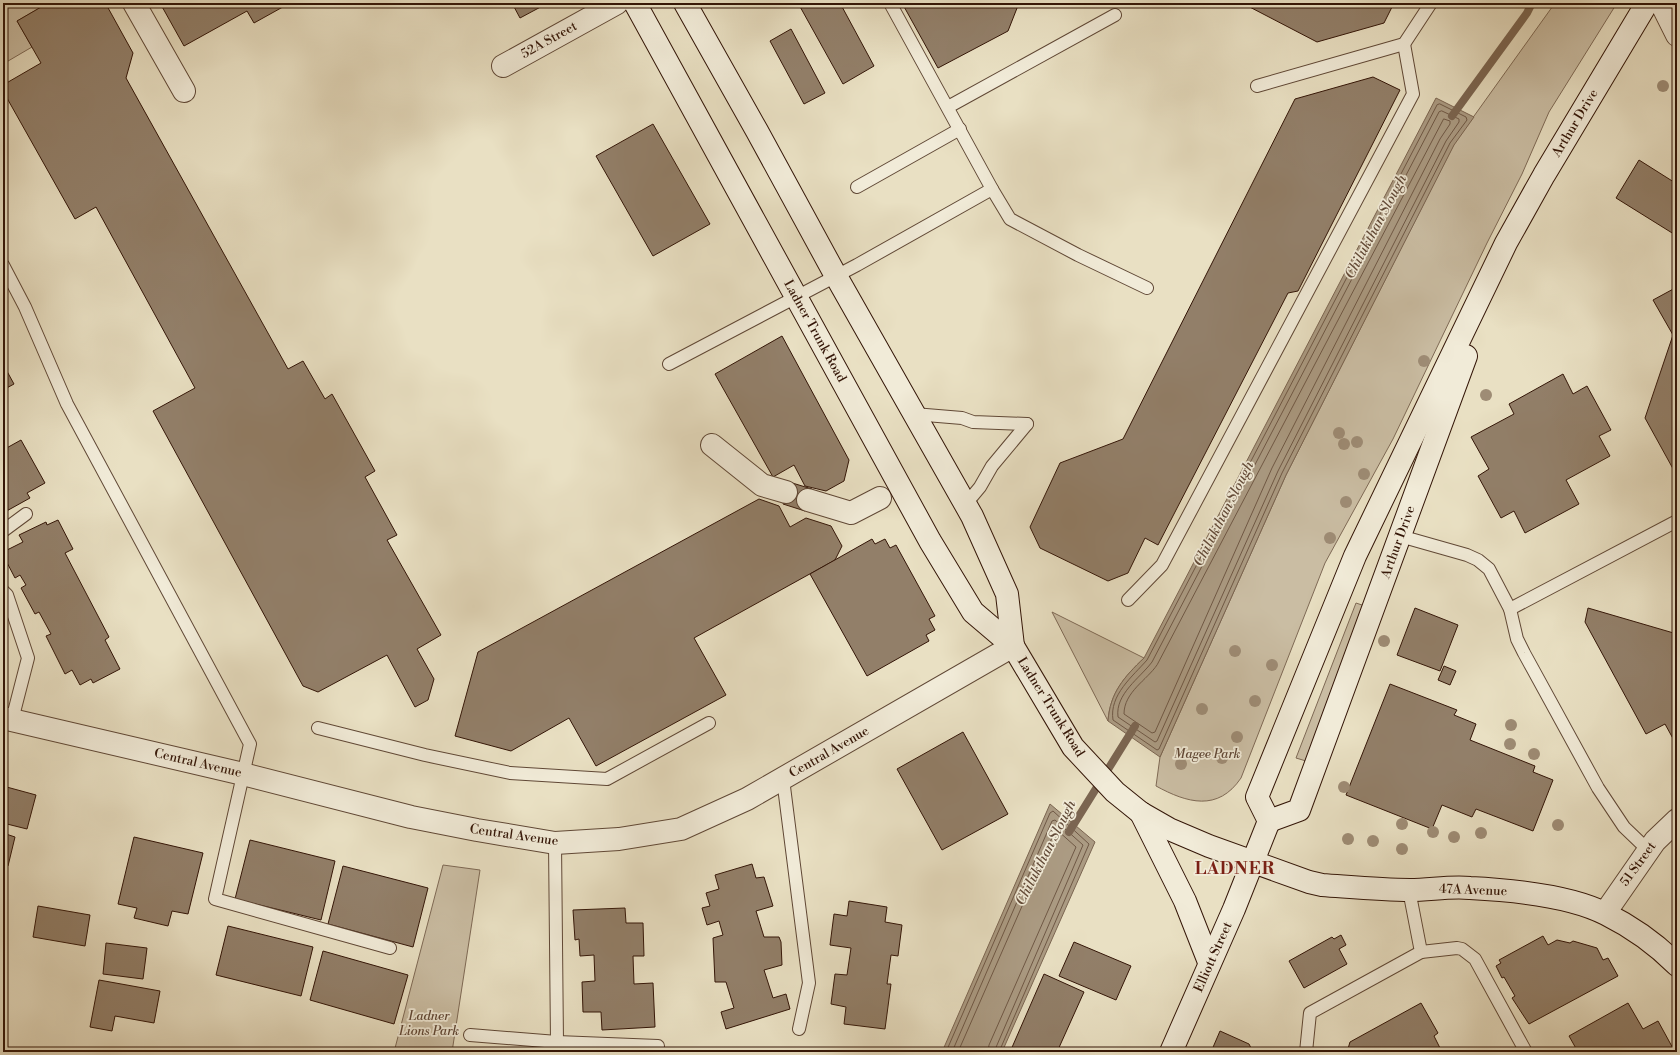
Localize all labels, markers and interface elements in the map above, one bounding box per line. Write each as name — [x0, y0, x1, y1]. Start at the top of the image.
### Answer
street label: 52A Street — [518, 18, 580, 62]
street label: Arthur Drive — [1548, 86, 1602, 161]
water label: Chilukthan Slough — [1341, 172, 1411, 282]
street label: Ladner Trunk Road — [780, 277, 850, 385]
water label: Chilukthan Slough — [1190, 458, 1258, 570]
street label: Arthur Drive — [1377, 503, 1419, 581]
street label: Ladner Trunk Road — [1014, 654, 1088, 760]
street label: Central Avenue — [786, 723, 872, 781]
street label: Central Avenue — [153, 745, 244, 781]
park label: Magee Park — [1174, 746, 1240, 762]
water label: Chilukthan Slough — [1012, 797, 1080, 909]
street label: Central Avenue — [469, 821, 560, 849]
street label: 51 Street — [1617, 838, 1660, 889]
district label: LADNER — [1195, 858, 1275, 880]
street label: 47A Avenue — [1439, 881, 1508, 899]
street label: Elliott Street — [1190, 919, 1236, 995]
park label: Ladner Lions Park — [398, 1008, 459, 1039]

